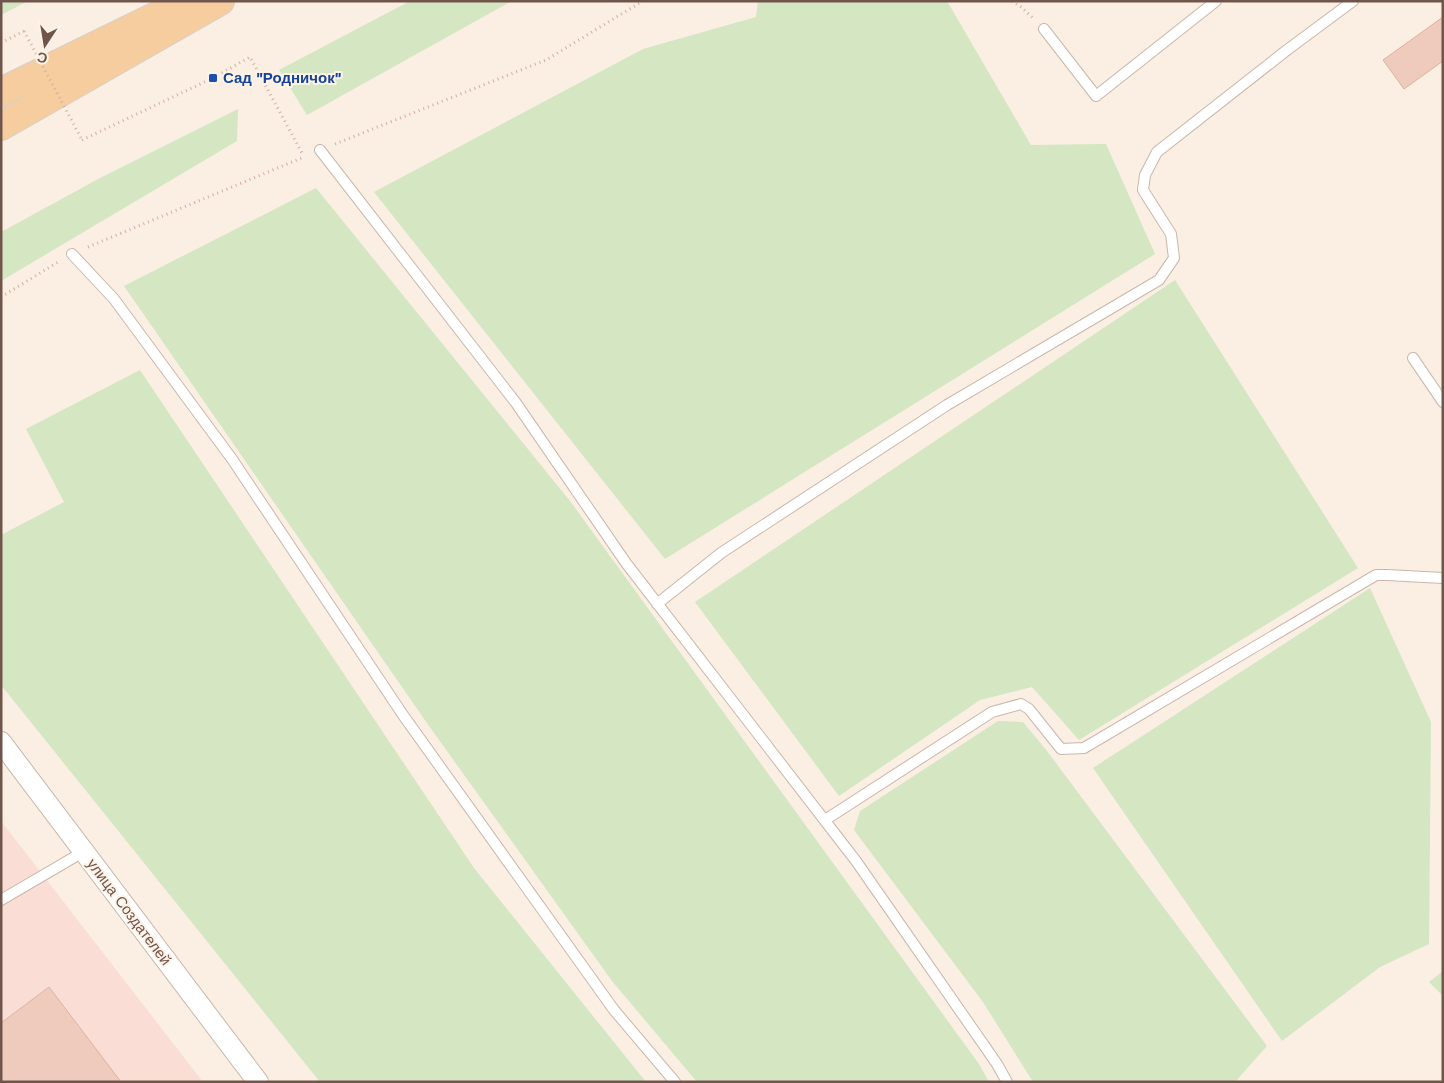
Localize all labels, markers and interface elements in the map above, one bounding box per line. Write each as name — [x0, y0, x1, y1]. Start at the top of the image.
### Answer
north arrow — [20, 20, 70, 70]
text: С — [36, 49, 49, 67]
place label: Сад "Родничок" — [223, 69, 342, 87]
marker: Сад "Родничок" — [207, 72, 219, 84]
street label: улица Создателей — [83, 855, 175, 969]

